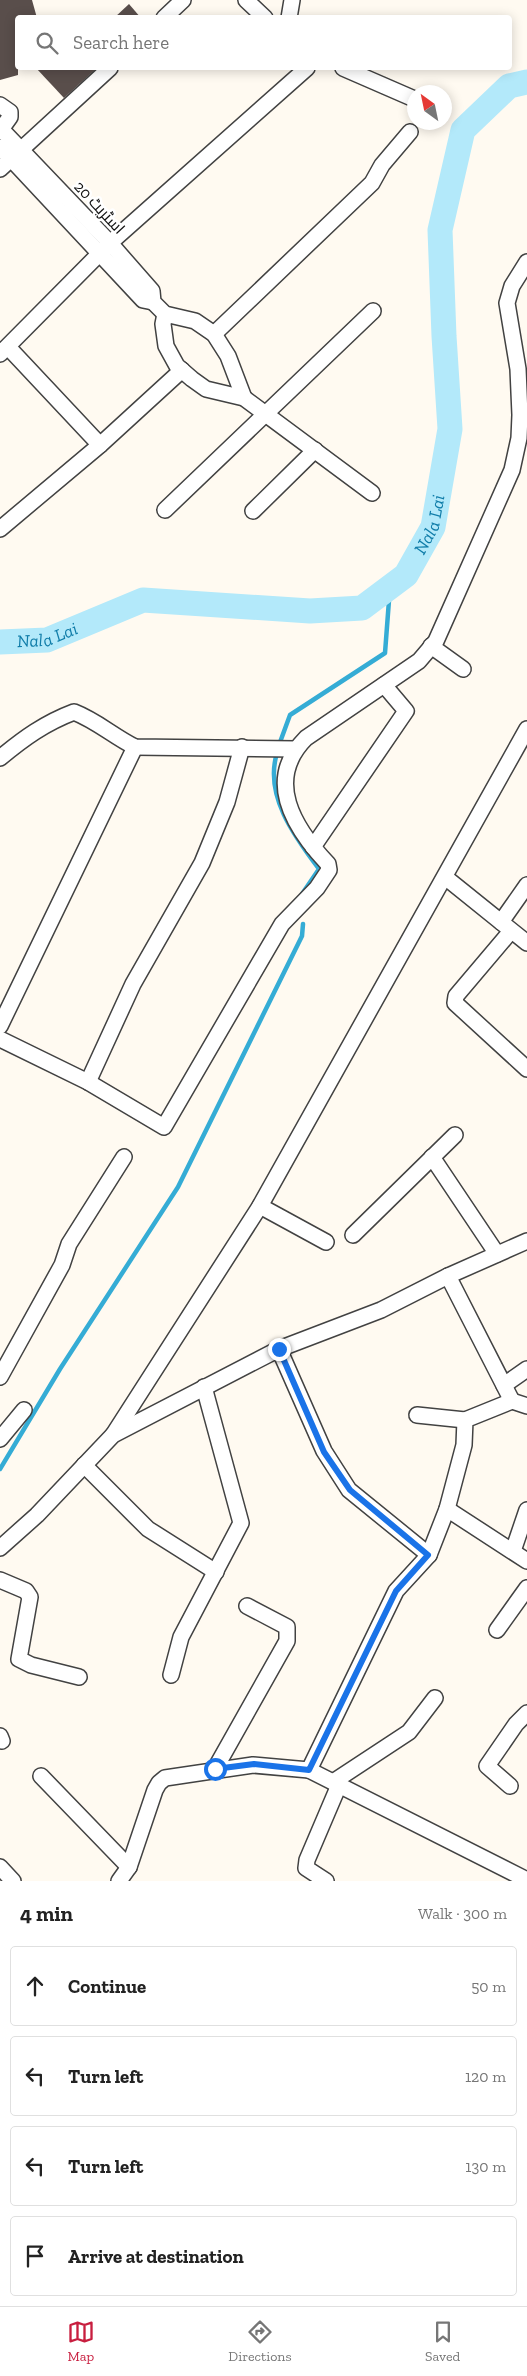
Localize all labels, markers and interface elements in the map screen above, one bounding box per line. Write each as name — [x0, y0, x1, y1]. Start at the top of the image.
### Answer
search box — [15, 15, 512, 70]
icon: search — [33, 29, 61, 57]
text: Search here — [73, 31, 169, 54]
north arrow — [407, 85, 452, 130]
street label: اسٹریٹ 20 — [70, 177, 129, 238]
water label: Nala Lai — [409, 493, 449, 558]
water label: Nala Lai — [16, 618, 81, 652]
route end — [268, 1338, 291, 1361]
route start — [204, 1758, 227, 1781]
text: 4 min — [20, 1901, 73, 1926]
text: Walk · 300 m — [418, 1904, 507, 1923]
icon: ahead — [21, 1972, 49, 2000]
text: Continue — [68, 1975, 146, 1998]
text: 50 m — [471, 1977, 506, 1996]
icon: left — [21, 2062, 49, 2090]
text: Turn left — [68, 2065, 143, 2088]
text: 120 m — [465, 2067, 506, 2086]
icon: left — [21, 2152, 49, 2180]
text: Turn left — [68, 2155, 143, 2178]
text: 130 m — [465, 2157, 506, 2176]
icon: arrive — [21, 2242, 49, 2270]
text: Arrive at destination — [68, 2245, 244, 2268]
tab: Map — [67, 2318, 95, 2365]
tab: Directions — [228, 2318, 292, 2365]
tab: Saved — [425, 2318, 460, 2365]

